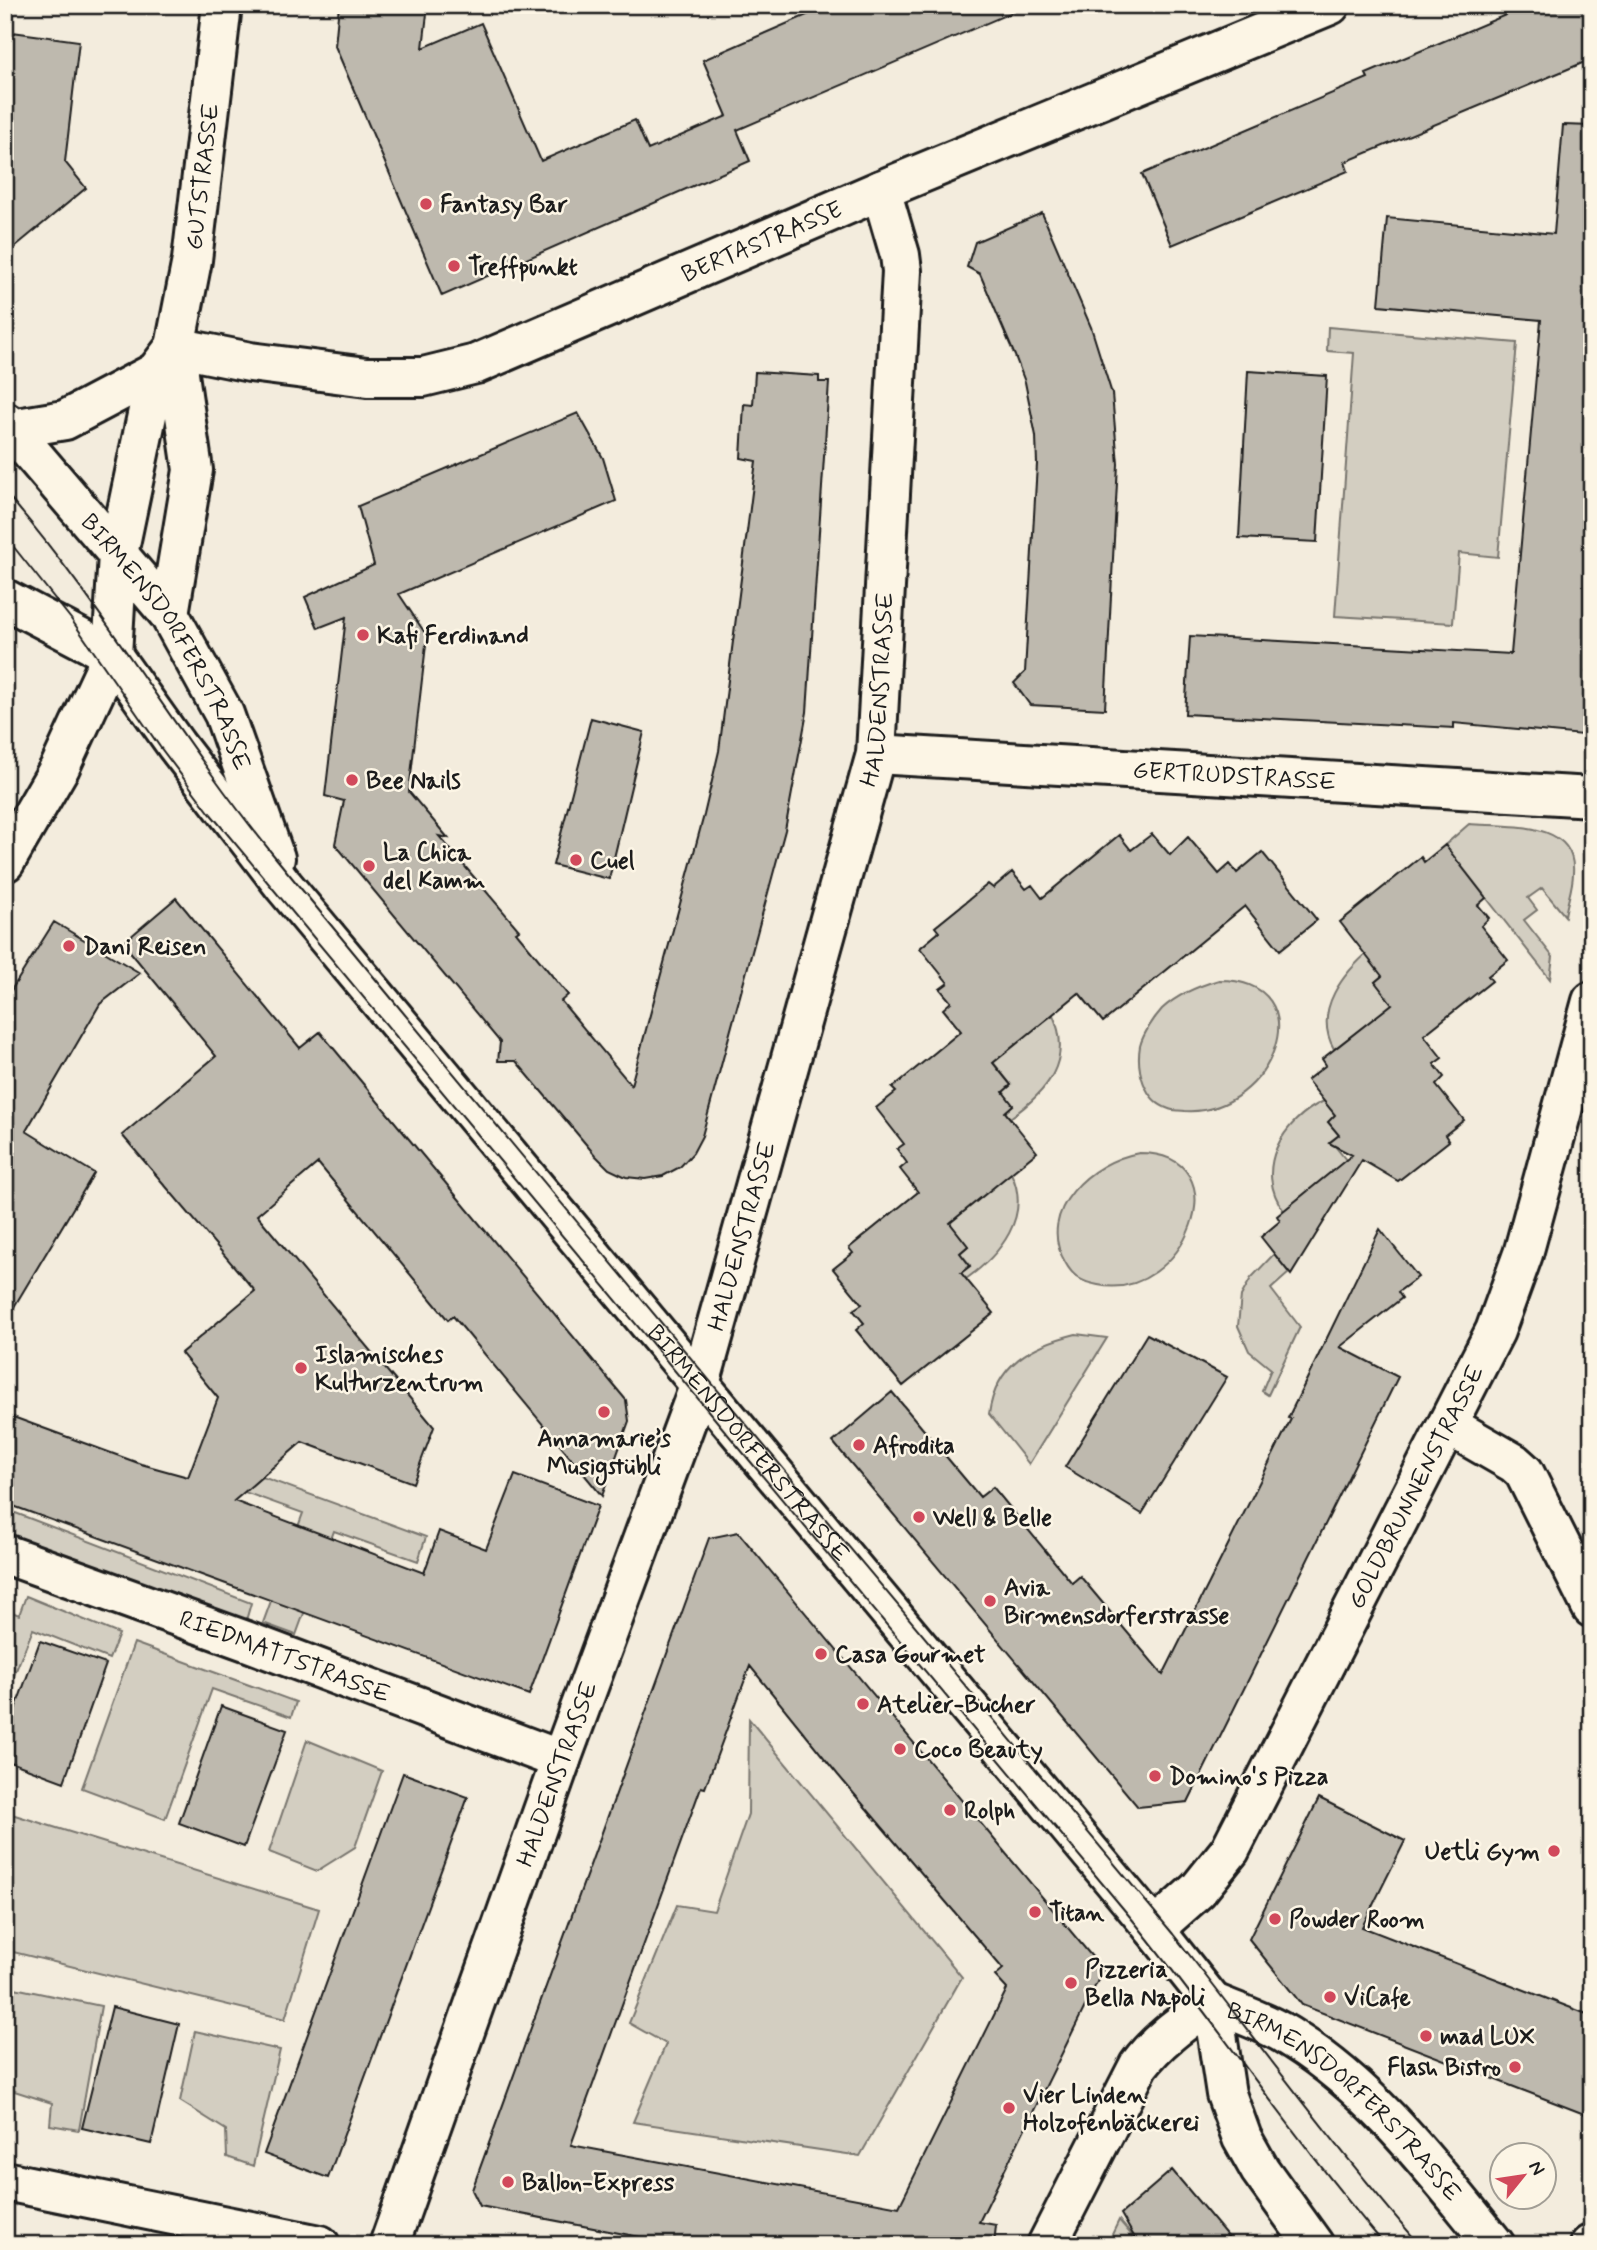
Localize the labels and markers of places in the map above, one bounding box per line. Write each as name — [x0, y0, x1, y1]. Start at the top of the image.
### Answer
place label: Fantasy Bar — [440, 190, 568, 221]
marker: Fantasy Bar — [418, 196, 434, 212]
place label: Treffpunkt — [468, 252, 578, 283]
marker: Treffpunkt — [446, 258, 462, 274]
place label: Kafi Ferdinand — [377, 621, 529, 652]
marker: Kafi Ferdinand — [355, 627, 371, 643]
place label: Bee Nails — [366, 766, 461, 797]
marker: Bee Nails — [344, 772, 360, 788]
place label: La Chica del Kamm — [383, 838, 485, 897]
place label: Cuel — [590, 846, 635, 877]
marker: Cuel — [568, 852, 584, 868]
marker: La Chica del Kamm — [361, 858, 377, 874]
place label: Dani Reisen — [83, 932, 206, 963]
marker: Dani Reisen — [61, 938, 77, 954]
place label: Islamisches Kulturzentrum — [315, 1340, 484, 1399]
marker: Islamisches Kulturzentrum — [293, 1360, 309, 1376]
marker: Annamarie’s Musigstübli — [596, 1404, 612, 1420]
place label: Annamarie’s Musigstübli — [537, 1424, 671, 1486]
place label: Afrodita — [873, 1431, 955, 1462]
marker: Afrodita — [851, 1437, 867, 1453]
place label: Well & Belle — [932, 1503, 1052, 1534]
marker: Well & Belle — [911, 1509, 927, 1525]
place label: Avia Birmensdorferstrasse — [1004, 1573, 1229, 1632]
marker: Avia Birmensdorferstrasse — [982, 1593, 998, 1609]
place label: Casa Gourmet — [835, 1640, 986, 1671]
marker: Casa Gourmet — [813, 1646, 829, 1662]
place label: Atelier-Bucher — [877, 1690, 1036, 1721]
marker: Atelier-Bucher — [855, 1696, 871, 1712]
place label: Coco Beauty — [914, 1735, 1043, 1766]
marker: Coco Beauty — [892, 1741, 908, 1757]
place label: Domino's Pizza — [1169, 1762, 1329, 1793]
marker: Domino's Pizza — [1147, 1768, 1163, 1784]
place label: Rolph — [964, 1796, 1016, 1827]
marker: Rolph — [942, 1802, 958, 1818]
place label: Uetli Gym — [1425, 1837, 1540, 1868]
marker: Uetli Gym — [1546, 1843, 1562, 1859]
place label: Titan — [1049, 1898, 1105, 1929]
marker: Titan — [1027, 1904, 1043, 1920]
place label: Powder Room — [1289, 1905, 1425, 1936]
marker: Powder Room — [1267, 1911, 1283, 1927]
place label: Pizzeria Bella Napoli — [1085, 1955, 1205, 2014]
marker: Pizzeria Bella Napoli — [1063, 1975, 1079, 1991]
place label: ViCafe — [1344, 1983, 1412, 2014]
marker: ViCafe — [1322, 1989, 1338, 2005]
place label: mad LUX — [1440, 2022, 1535, 2053]
marker: mad LUX — [1418, 2028, 1434, 2044]
place label: Flash Bistro — [1387, 2053, 1501, 2084]
marker: Flash Bistro — [1507, 2059, 1523, 2075]
place label: Vier Linden Holzofenbäckerei — [1023, 2080, 1199, 2139]
marker: Vier Linden Holzofenbäckerei — [1001, 2100, 1017, 2116]
place label: Ballon-Express — [522, 2168, 675, 2199]
marker: Ballon-Express — [500, 2174, 516, 2190]

